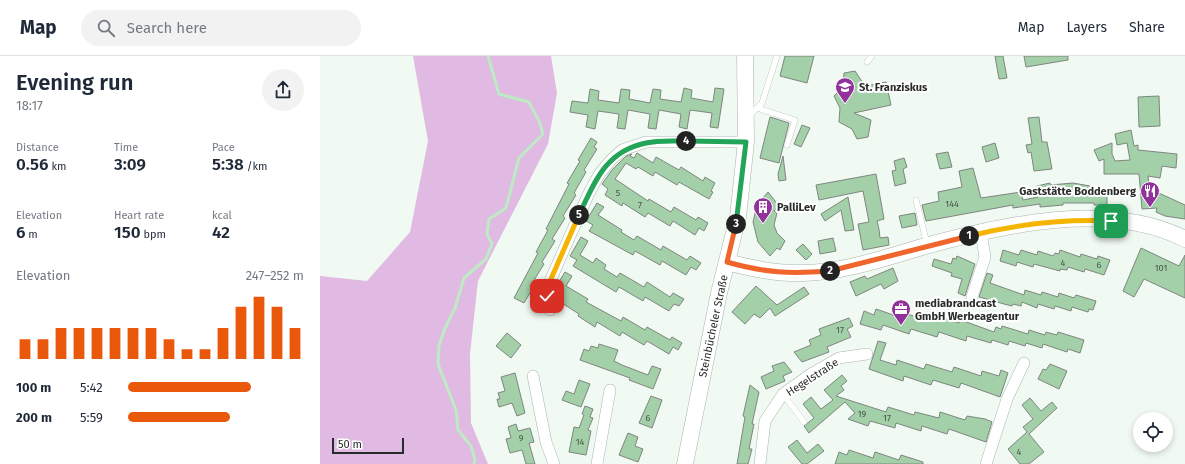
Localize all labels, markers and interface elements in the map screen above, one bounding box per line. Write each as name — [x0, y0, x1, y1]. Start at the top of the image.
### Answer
search box — [81, 10, 361, 46]
text: Map — [20, 16, 57, 39]
icon: search — [95, 17, 117, 39]
text: Search here — [127, 19, 207, 37]
text: Map — [1018, 19, 1044, 36]
text: Layers — [1066, 19, 1107, 36]
text: Share — [1129, 19, 1165, 36]
text: Evening run — [16, 69, 133, 96]
button: share — [262, 69, 304, 111]
school or university icon: St. Franziskus — [834, 76, 856, 104]
place label: St. Franziskus — [859, 81, 928, 94]
text: 18:17 — [16, 98, 43, 113]
pin: 4 — [676, 131, 696, 151]
text: 4 — [683, 134, 689, 147]
text: Distance — [16, 141, 59, 154]
text: Time — [114, 141, 138, 154]
text: Pace — [212, 141, 235, 154]
text: 0.56 — [16, 154, 49, 175]
text: 3:09 — [114, 154, 146, 175]
text: 5:38 — [212, 154, 244, 175]
text: km — [49, 160, 67, 173]
text: /km — [244, 160, 268, 173]
restaurant icon: Gaststätte Boddenberg — [1139, 180, 1161, 208]
place label: Gaststätte Boddenberg — [1019, 185, 1137, 198]
house number: 5 — [616, 188, 621, 198]
building icon: PalliLev — [752, 196, 774, 224]
house number: 144 — [945, 199, 959, 209]
house number: 7 — [638, 200, 642, 210]
place label: PalliLev — [777, 201, 816, 214]
pin — [1094, 204, 1128, 238]
pin: 5 — [569, 205, 589, 225]
text: 5 — [576, 208, 582, 221]
text: Elevation — [16, 209, 62, 222]
text: Heart rate — [114, 209, 164, 222]
text: kcal — [212, 209, 232, 222]
icon: arrive — [1100, 210, 1122, 232]
pin: 3 — [726, 214, 746, 234]
text: 3 — [733, 217, 739, 230]
text: 6 — [16, 222, 25, 243]
text: 150 — [114, 222, 141, 243]
text: 42 — [212, 222, 230, 243]
pin: 1 — [959, 226, 979, 246]
text: m — [25, 228, 38, 241]
text: bpm — [141, 228, 166, 241]
text: 1 — [966, 229, 972, 242]
house number: 4 — [1061, 258, 1066, 268]
house number: 6 — [1097, 260, 1102, 270]
pin: 2 — [820, 261, 840, 281]
house number: 101 — [1155, 263, 1167, 273]
text: 2 — [827, 264, 833, 277]
text: Elevation — [16, 268, 70, 283]
text: 247–252 m — [246, 268, 304, 283]
street label: Steinbücheler Straße — [696, 274, 731, 379]
pin — [530, 279, 564, 313]
icon: check — [536, 285, 558, 307]
place label: mediabrandcast GmbH Werbeagentur — [915, 297, 1020, 323]
office icon: mediabrandcast GmbH Werbeagentur — [890, 298, 912, 326]
house number: 17 — [836, 325, 844, 335]
street label: Hegelstraße — [784, 356, 841, 399]
text: 100 m — [16, 380, 51, 395]
text: 5:42 — [80, 380, 103, 395]
house number: 19 — [858, 409, 867, 419]
text: 200 m — [16, 410, 52, 425]
text: 5:59 — [80, 410, 103, 425]
map controls — [1133, 412, 1173, 452]
button: locate — [1133, 412, 1173, 452]
house number: 6 — [646, 413, 651, 423]
house number: 17 — [883, 413, 891, 423]
house number: 9 — [519, 433, 524, 443]
scale bar — [332, 436, 404, 455]
house number: 14 — [576, 437, 585, 447]
text: 50 m — [338, 438, 362, 451]
house number: 4 — [1017, 447, 1022, 457]

